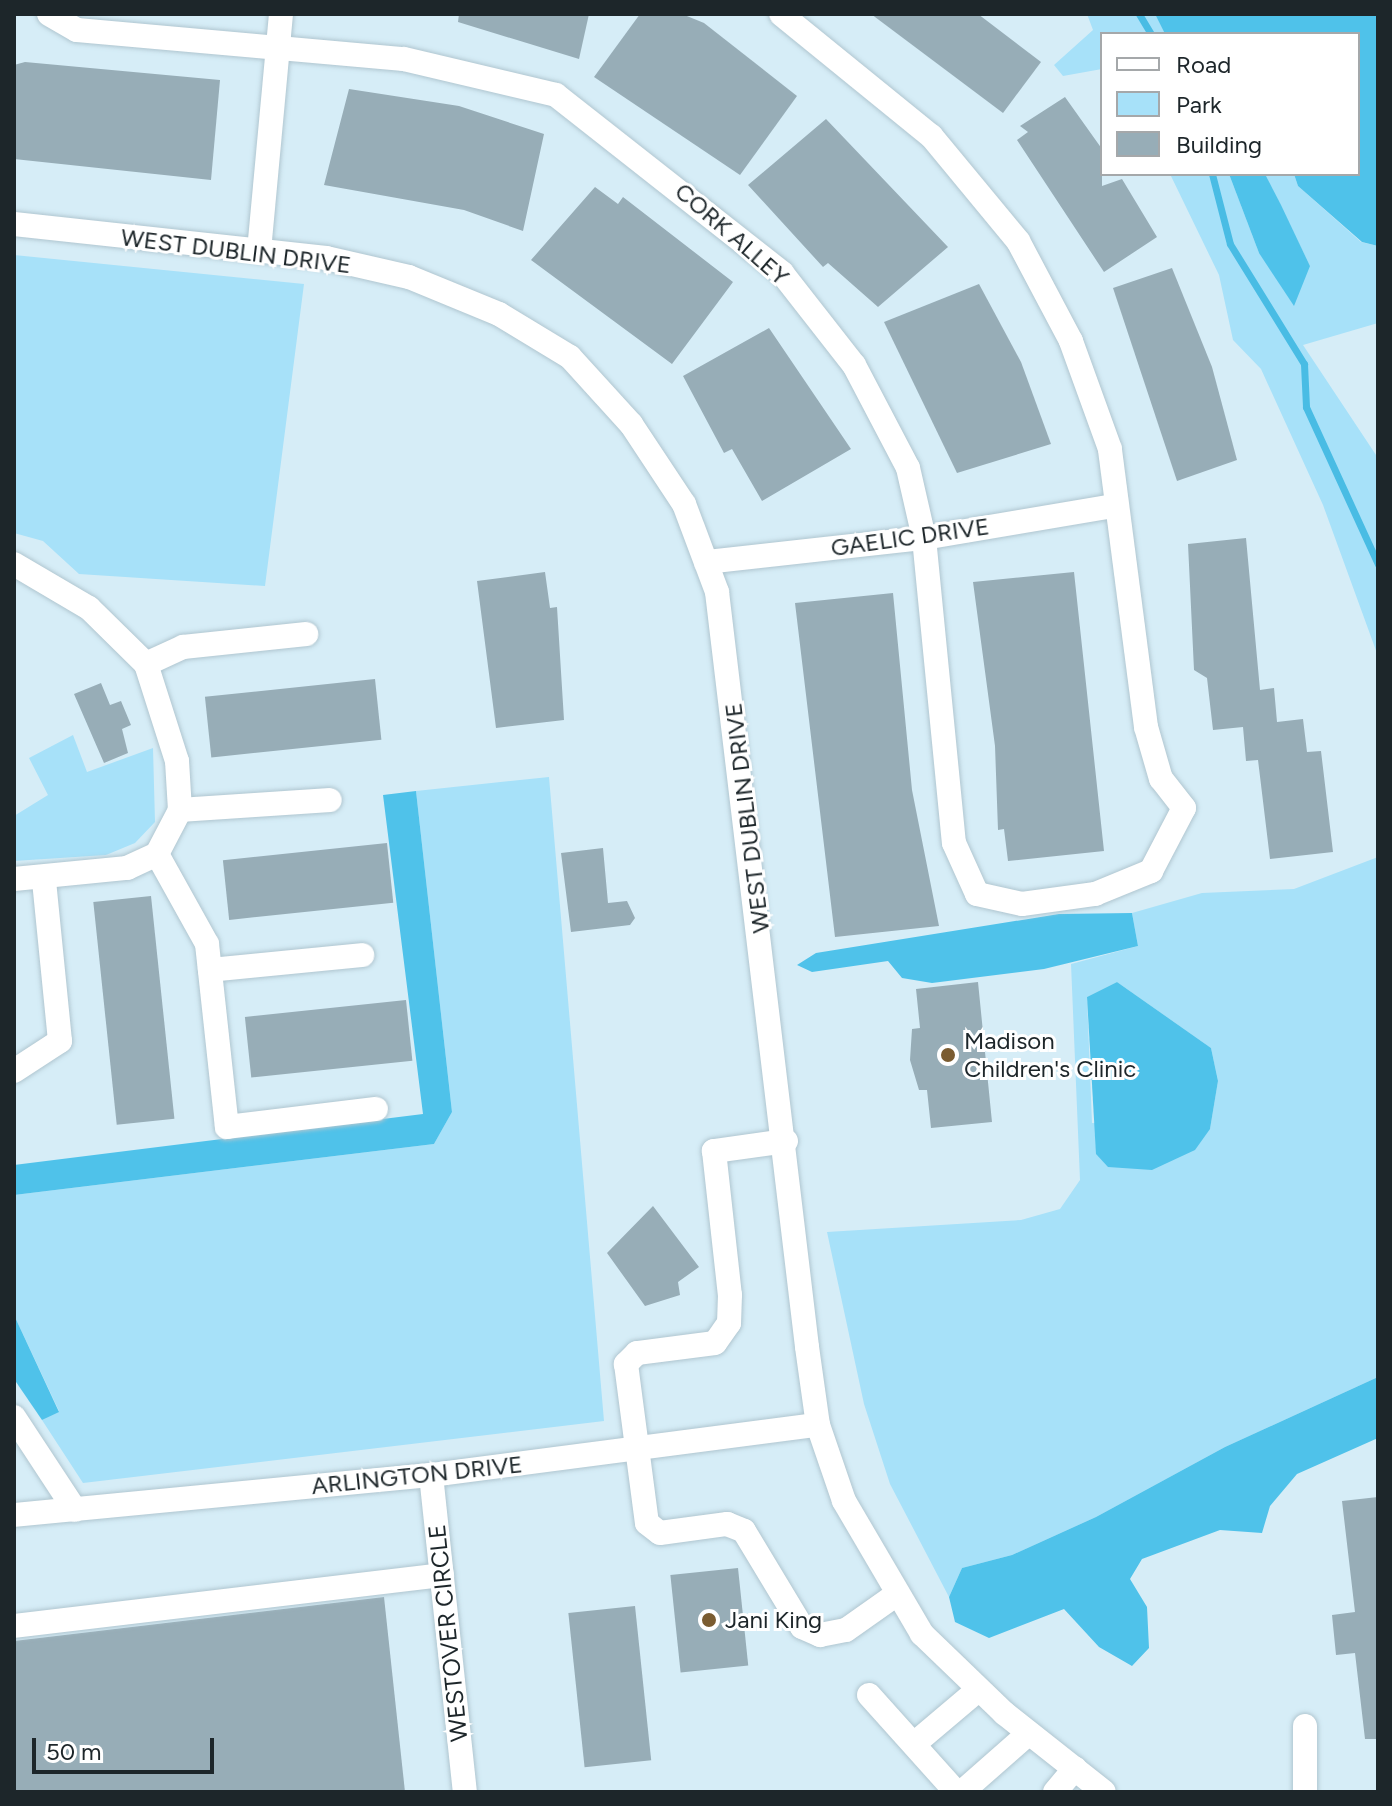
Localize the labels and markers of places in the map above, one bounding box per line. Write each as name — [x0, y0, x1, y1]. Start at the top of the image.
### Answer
place label: Madison Children's Clinic — [964, 1027, 1136, 1083]
marker: Madison Children's Clinic — [939, 1046, 957, 1064]
place label: Jani King — [725, 1606, 822, 1634]
marker: Jani King — [700, 1611, 718, 1629]

